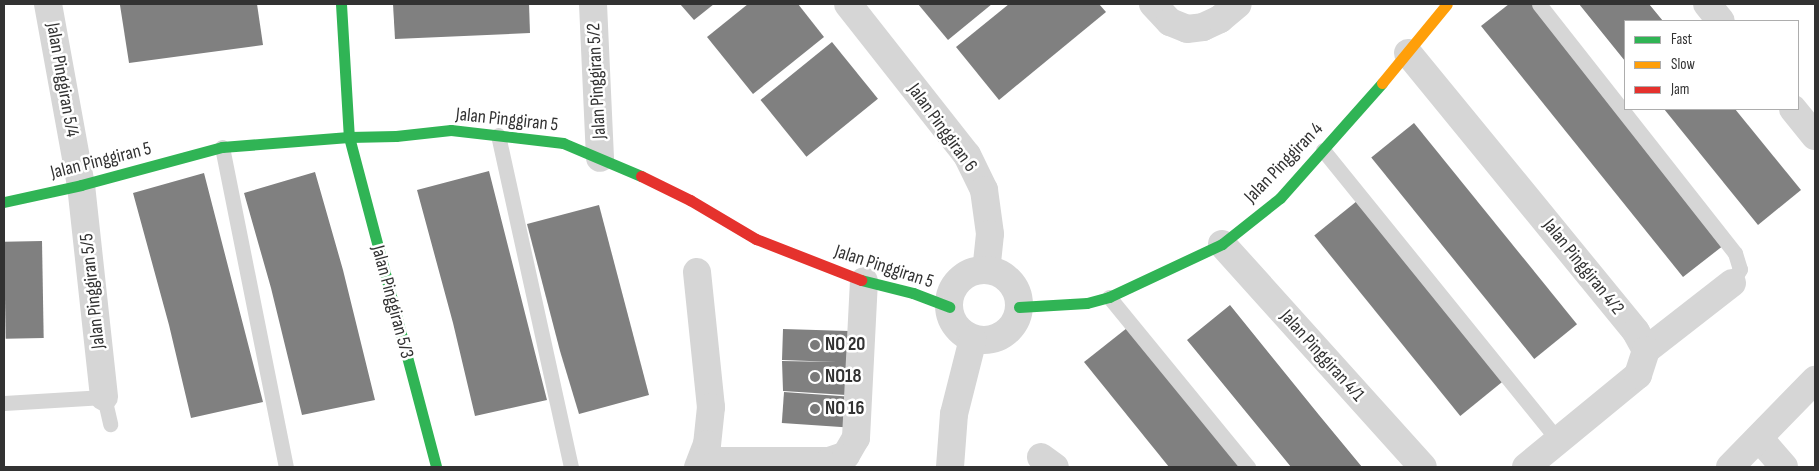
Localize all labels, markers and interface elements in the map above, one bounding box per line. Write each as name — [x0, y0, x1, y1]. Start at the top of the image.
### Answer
legend — [1624, 20, 1799, 110]
street label: Jalan Pinggiran 5/4 — [41, 21, 83, 139]
street label: Jalan Pinggiran 5/2 — [583, 22, 611, 140]
text: Fast — [1671, 30, 1692, 49]
text: Slow — [1671, 55, 1695, 74]
street label: Jalan Pinggiran 6 — [902, 79, 982, 177]
text: Jam — [1671, 80, 1689, 99]
street label: Jalan Pinggiran 5 — [455, 103, 559, 137]
street label: Jalan Pinggiran 4 — [1240, 118, 1328, 208]
street label: Jalan Pinggiran 5 — [48, 138, 154, 184]
street label: Jalan Pinggiran 4/2 — [1537, 215, 1629, 319]
street label: Jalan Pinggiran 5/5 — [76, 232, 110, 350]
street label: Jalan Pinggiran 5 — [832, 240, 936, 294]
street label: Jalan Pinggiran 5/3 — [366, 243, 418, 361]
street label: Jalan Pinggiran 4/1 — [1275, 306, 1369, 406]
place label: NO 20 — [825, 334, 865, 356]
marker: NO 20 — [809, 339, 821, 351]
place label: NO18 — [825, 366, 861, 388]
marker: NO18 — [809, 371, 821, 383]
place label: NO 16 — [825, 398, 864, 420]
marker: NO 16 — [809, 403, 821, 415]

